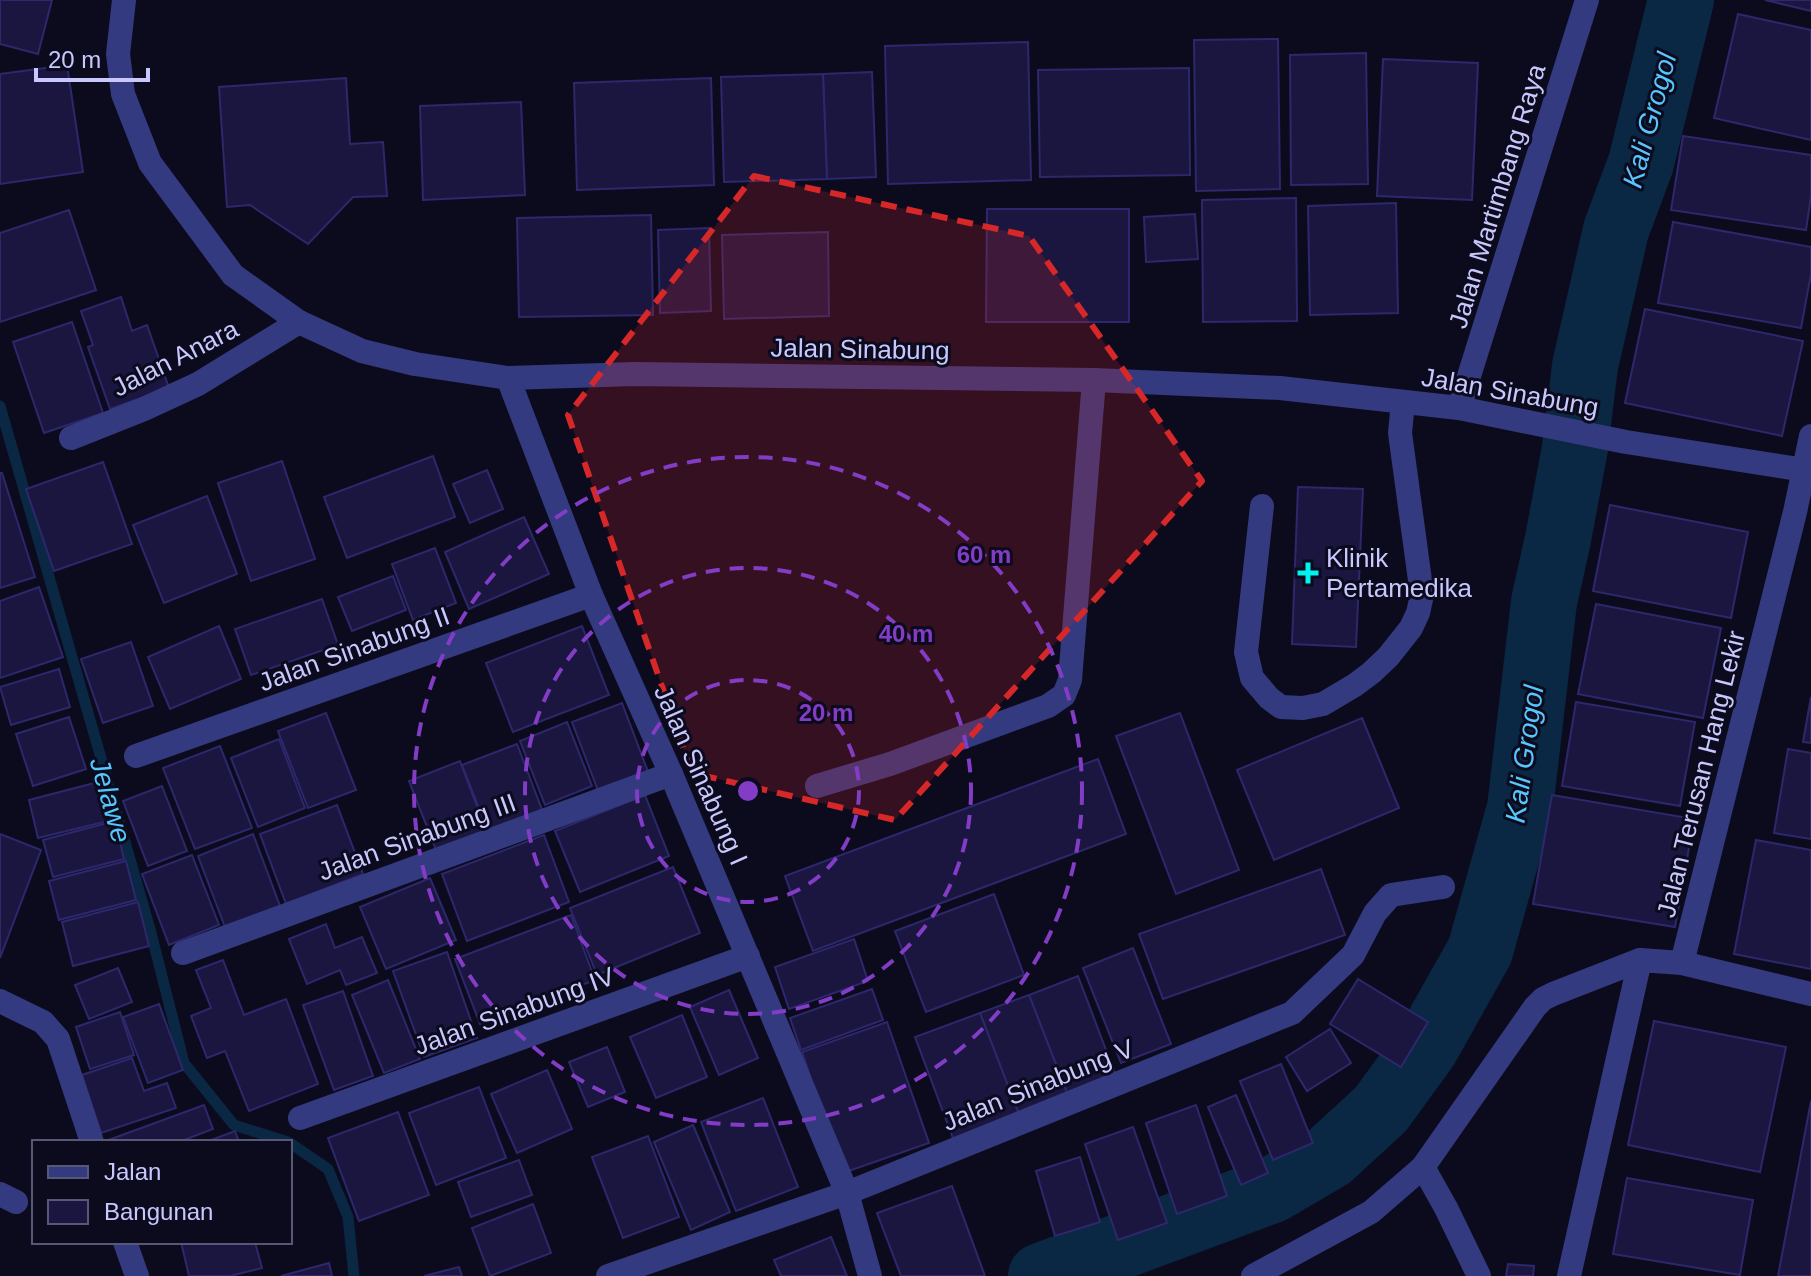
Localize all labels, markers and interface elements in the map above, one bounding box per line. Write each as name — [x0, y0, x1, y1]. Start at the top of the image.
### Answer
scale bar — [36, 32, 148, 82]
text: 20 m — [48, 46, 101, 73]
water label: Kali Grogol — [1617, 48, 1683, 191]
street label: Jalan Martimbang Raya — [1443, 60, 1552, 332]
street label: Jalan Anara — [107, 313, 243, 403]
street label: Jalan Sinabung — [770, 332, 950, 366]
street label: Jalan Sinabung — [1419, 362, 1601, 422]
text: 60 m — [957, 541, 1011, 568]
place label: Klinik Pertamedika — [1326, 543, 1472, 603]
marker: Klinik Pertamedika — [1297, 562, 1319, 584]
street label: Jalan Sinabung II — [254, 601, 454, 697]
text: 40 m — [879, 620, 933, 647]
street label: Jalan Terusan Hang Lekir — [1651, 627, 1751, 920]
street label: Jalan Sinabung I — [648, 680, 754, 870]
water label: Kali Grogol — [1500, 683, 1550, 825]
text: 20 m — [799, 699, 853, 726]
water label: Jelawe — [83, 753, 137, 846]
centre of rings — [734, 777, 762, 805]
street label: Jalan Sinabung III — [314, 787, 520, 887]
street label: Jalan Sinabung IV — [410, 961, 619, 1061]
street label: Jalan Sinabung V — [938, 1033, 1139, 1137]
legend — [32, 1140, 292, 1244]
text: Jalan — [104, 1158, 161, 1185]
text: Bangunan — [104, 1198, 213, 1225]

